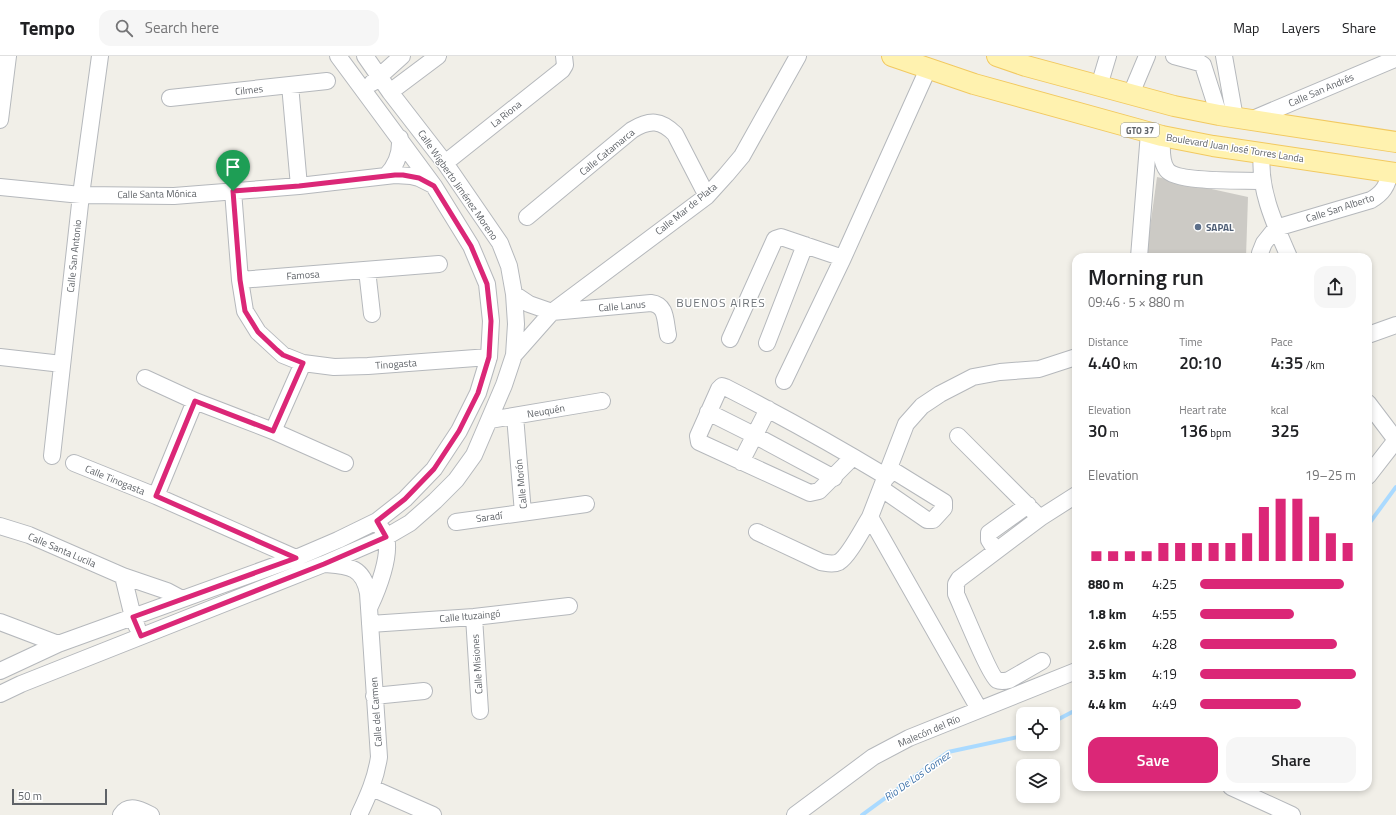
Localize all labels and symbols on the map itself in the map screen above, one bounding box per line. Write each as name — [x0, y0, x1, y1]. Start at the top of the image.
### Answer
street label: Calle San Andrés — [1286, 69, 1356, 111]
street label: Cilmes — [234, 81, 264, 99]
street label: La Riona — [487, 97, 525, 131]
road number: GTO 37 — [1121, 123, 1159, 137]
street label: Calle Catamarca — [576, 125, 638, 179]
street label: Calle Wigberto Jiménez Moreno — [414, 127, 502, 243]
street label: Boulevard Juan José Torres Landa — [1165, 130, 1305, 166]
pin — [216, 150, 250, 191]
street label: Calle Mar de Plata — [652, 179, 720, 239]
street label: Calle Santa Mónica — [117, 186, 197, 202]
street label: Calle San Alberto — [1304, 190, 1376, 226]
street label: Calle San Antonio — [63, 219, 85, 293]
place label: SAPAL — [1206, 220, 1234, 235]
marker: SAPAL — [1193, 222, 1203, 232]
street label: Famosa — [286, 266, 320, 284]
district label: BUENOS AIRES — [676, 293, 766, 312]
street label: Calle Lanus — [598, 296, 647, 316]
street label: Tinogasta — [375, 355, 417, 373]
street label: Neuquén — [526, 400, 566, 422]
street label: Calle Morón — [511, 458, 531, 510]
street label: Calle Tinogasta — [83, 461, 147, 499]
street label: Saradí — [475, 508, 504, 526]
street label: Calle Santa Lucila — [26, 529, 98, 571]
street label: Calle Ituzaingó — [439, 606, 501, 626]
street label: Calle Misiones — [467, 633, 487, 695]
street label: Calle del Carmen — [366, 677, 386, 747]
street label: Malecón del Río — [896, 711, 962, 751]
water label: Rio De Los Gomez — [881, 746, 955, 805]
scale bar — [12, 787, 107, 806]

